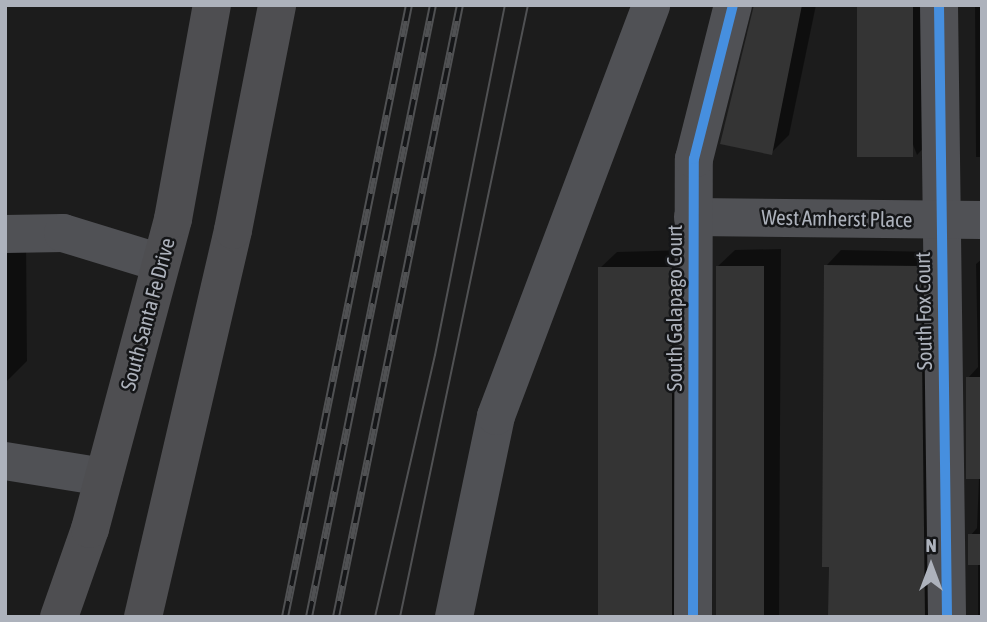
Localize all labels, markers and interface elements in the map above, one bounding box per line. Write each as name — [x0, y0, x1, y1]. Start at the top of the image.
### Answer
street label: West Amherst Place — [761, 204, 913, 232]
street label: South Galapago Court — [661, 225, 687, 391]
street label: South Santa Fe Drive — [115, 235, 179, 393]
street label: South Fox Court — [909, 252, 937, 370]
north arrow — [896, 531, 966, 601]
text: N — [925, 534, 937, 556]

